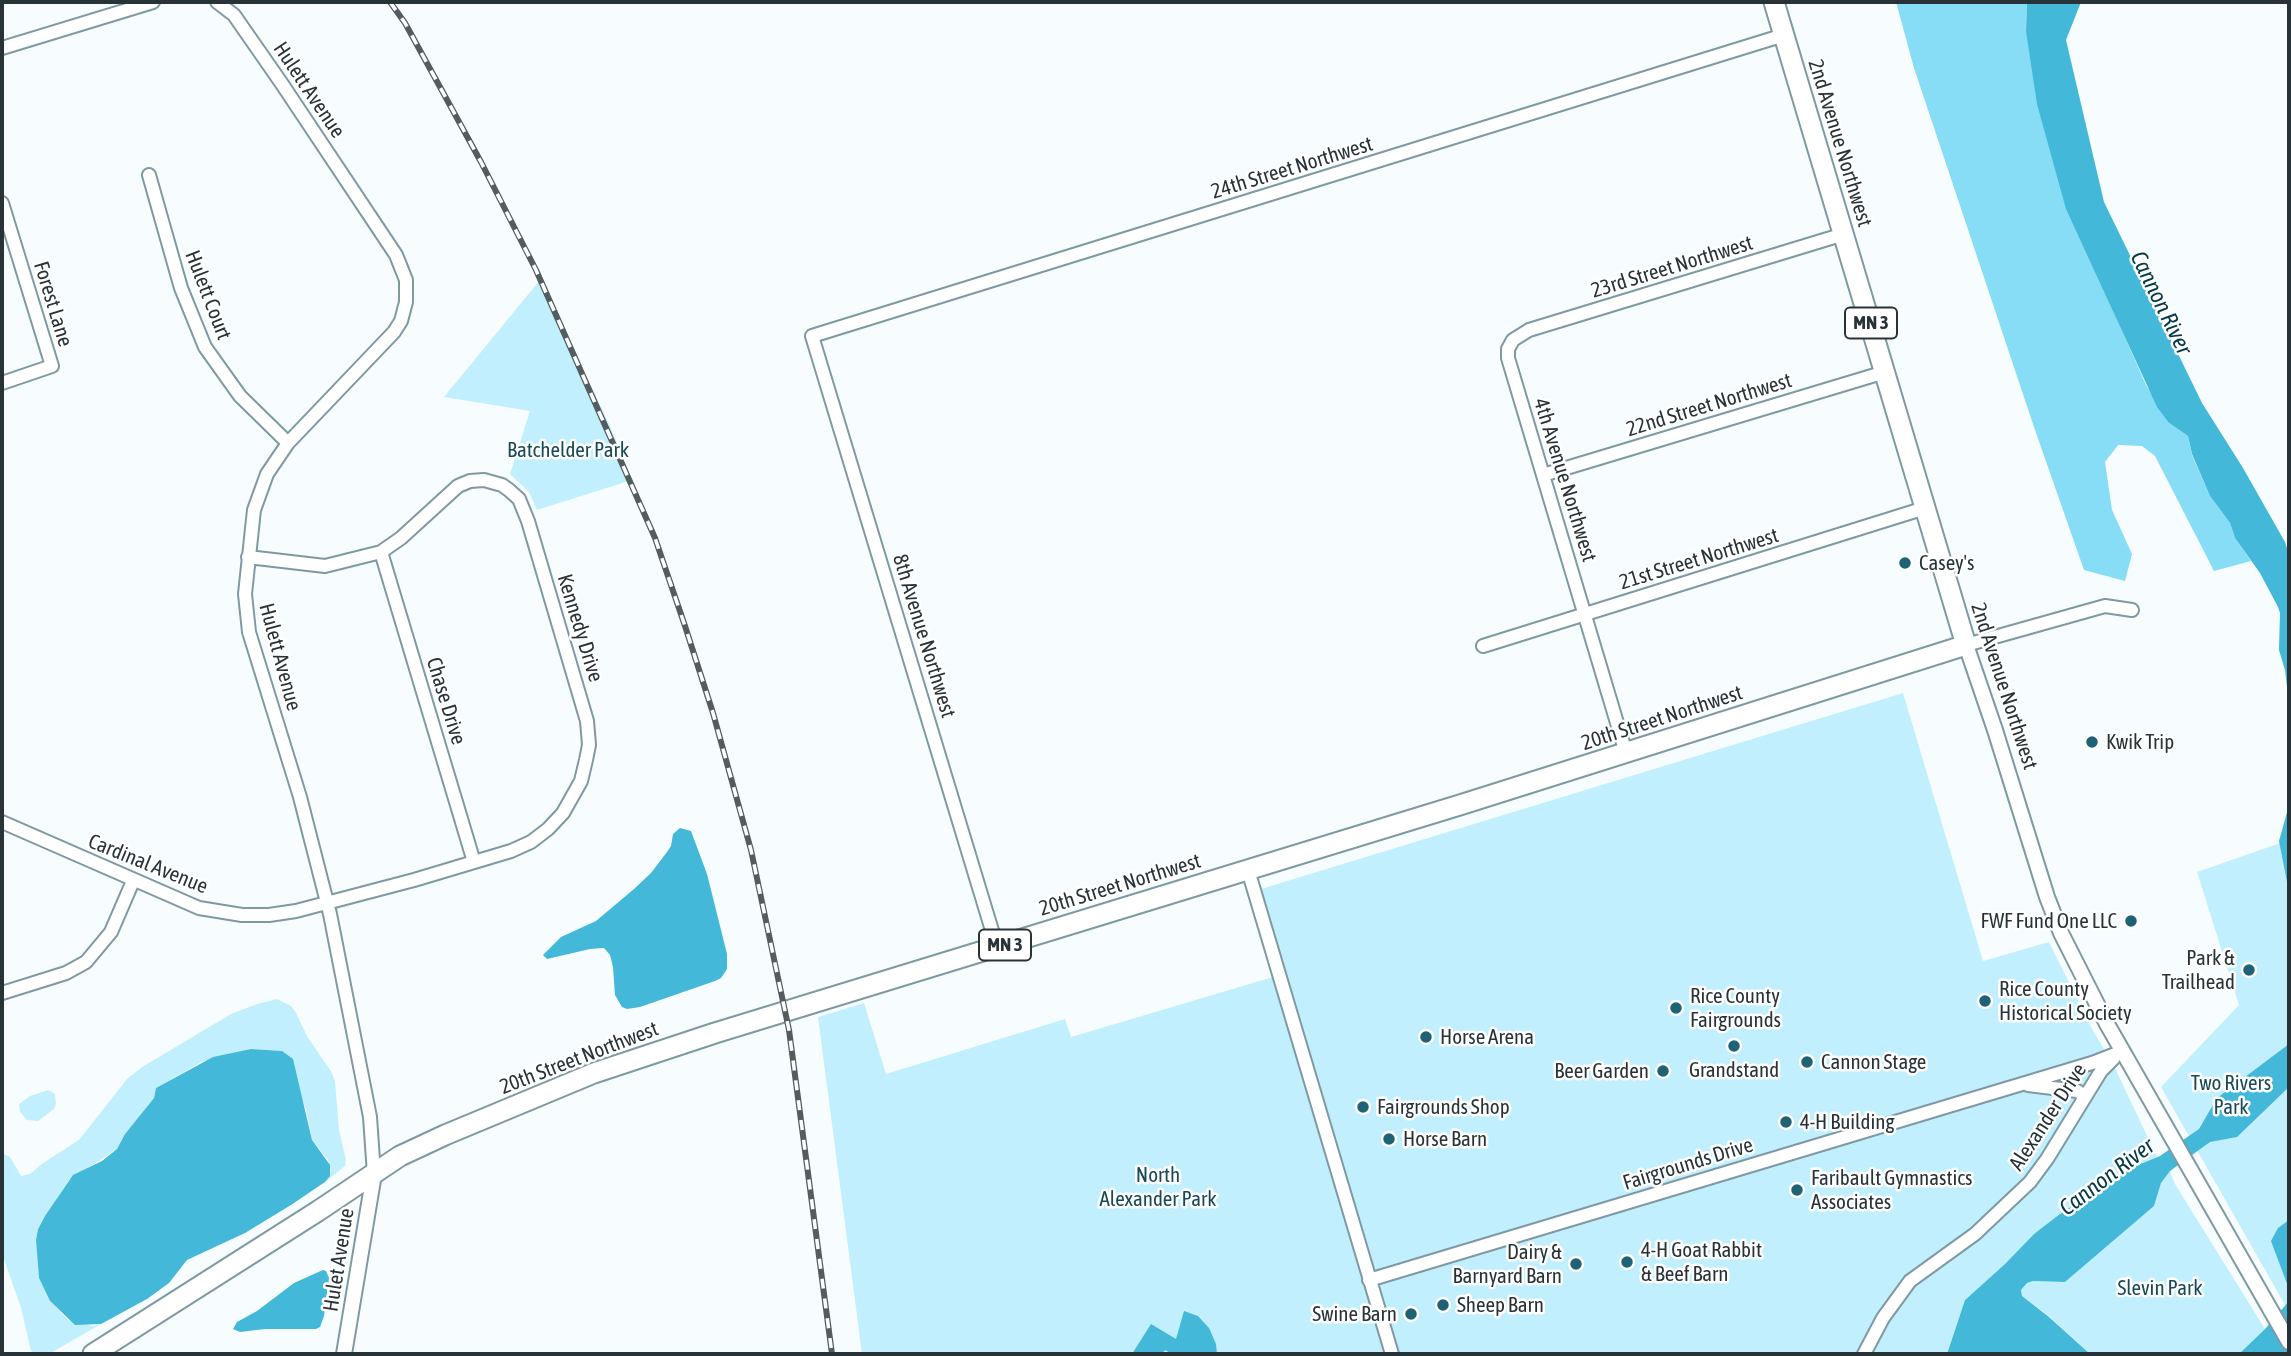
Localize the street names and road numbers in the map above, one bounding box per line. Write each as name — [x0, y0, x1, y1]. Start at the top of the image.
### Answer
street label: Hulett Avenue — [268, 37, 350, 143]
street label: 2nd Avenue Northwest — [1803, 56, 1877, 230]
street label: 24th Street Northwest — [1208, 131, 1376, 205]
street label: 23rd Street Northwest — [1588, 230, 1756, 304]
street label: Hulett Court — [179, 247, 237, 343]
street label: Forest Lane — [28, 258, 78, 350]
road number: MN 3 — [1845, 308, 1897, 338]
street label: 22nd Street Northwest — [1623, 368, 1795, 442]
street label: 4th Avenue Northwest — [1528, 395, 1602, 565]
street label: 21st Street Northwest — [1617, 523, 1781, 595]
street label: 8th Avenue Northwest — [887, 551, 961, 721]
street label: Kennedy Drive — [552, 571, 608, 685]
street label: Hulett Avenue — [254, 600, 306, 714]
street label: 2nd Avenue Northwest — [1965, 600, 2043, 772]
street label: Chase Drive — [421, 654, 471, 748]
street label: 20th Street Northwest — [1578, 680, 1746, 756]
street label: Cardinal Avenue — [85, 829, 211, 899]
street label: 20th Street Northwest — [1036, 848, 1204, 922]
road number: MN 3 — [979, 930, 1031, 960]
street label: 20th Street Northwest — [496, 1016, 662, 1100]
street label: Alexander Drive — [2004, 1059, 2092, 1175]
street label: Fairgrounds Drive — [1620, 1132, 1756, 1196]
street label: Hulet Avenue — [318, 1207, 360, 1313]

